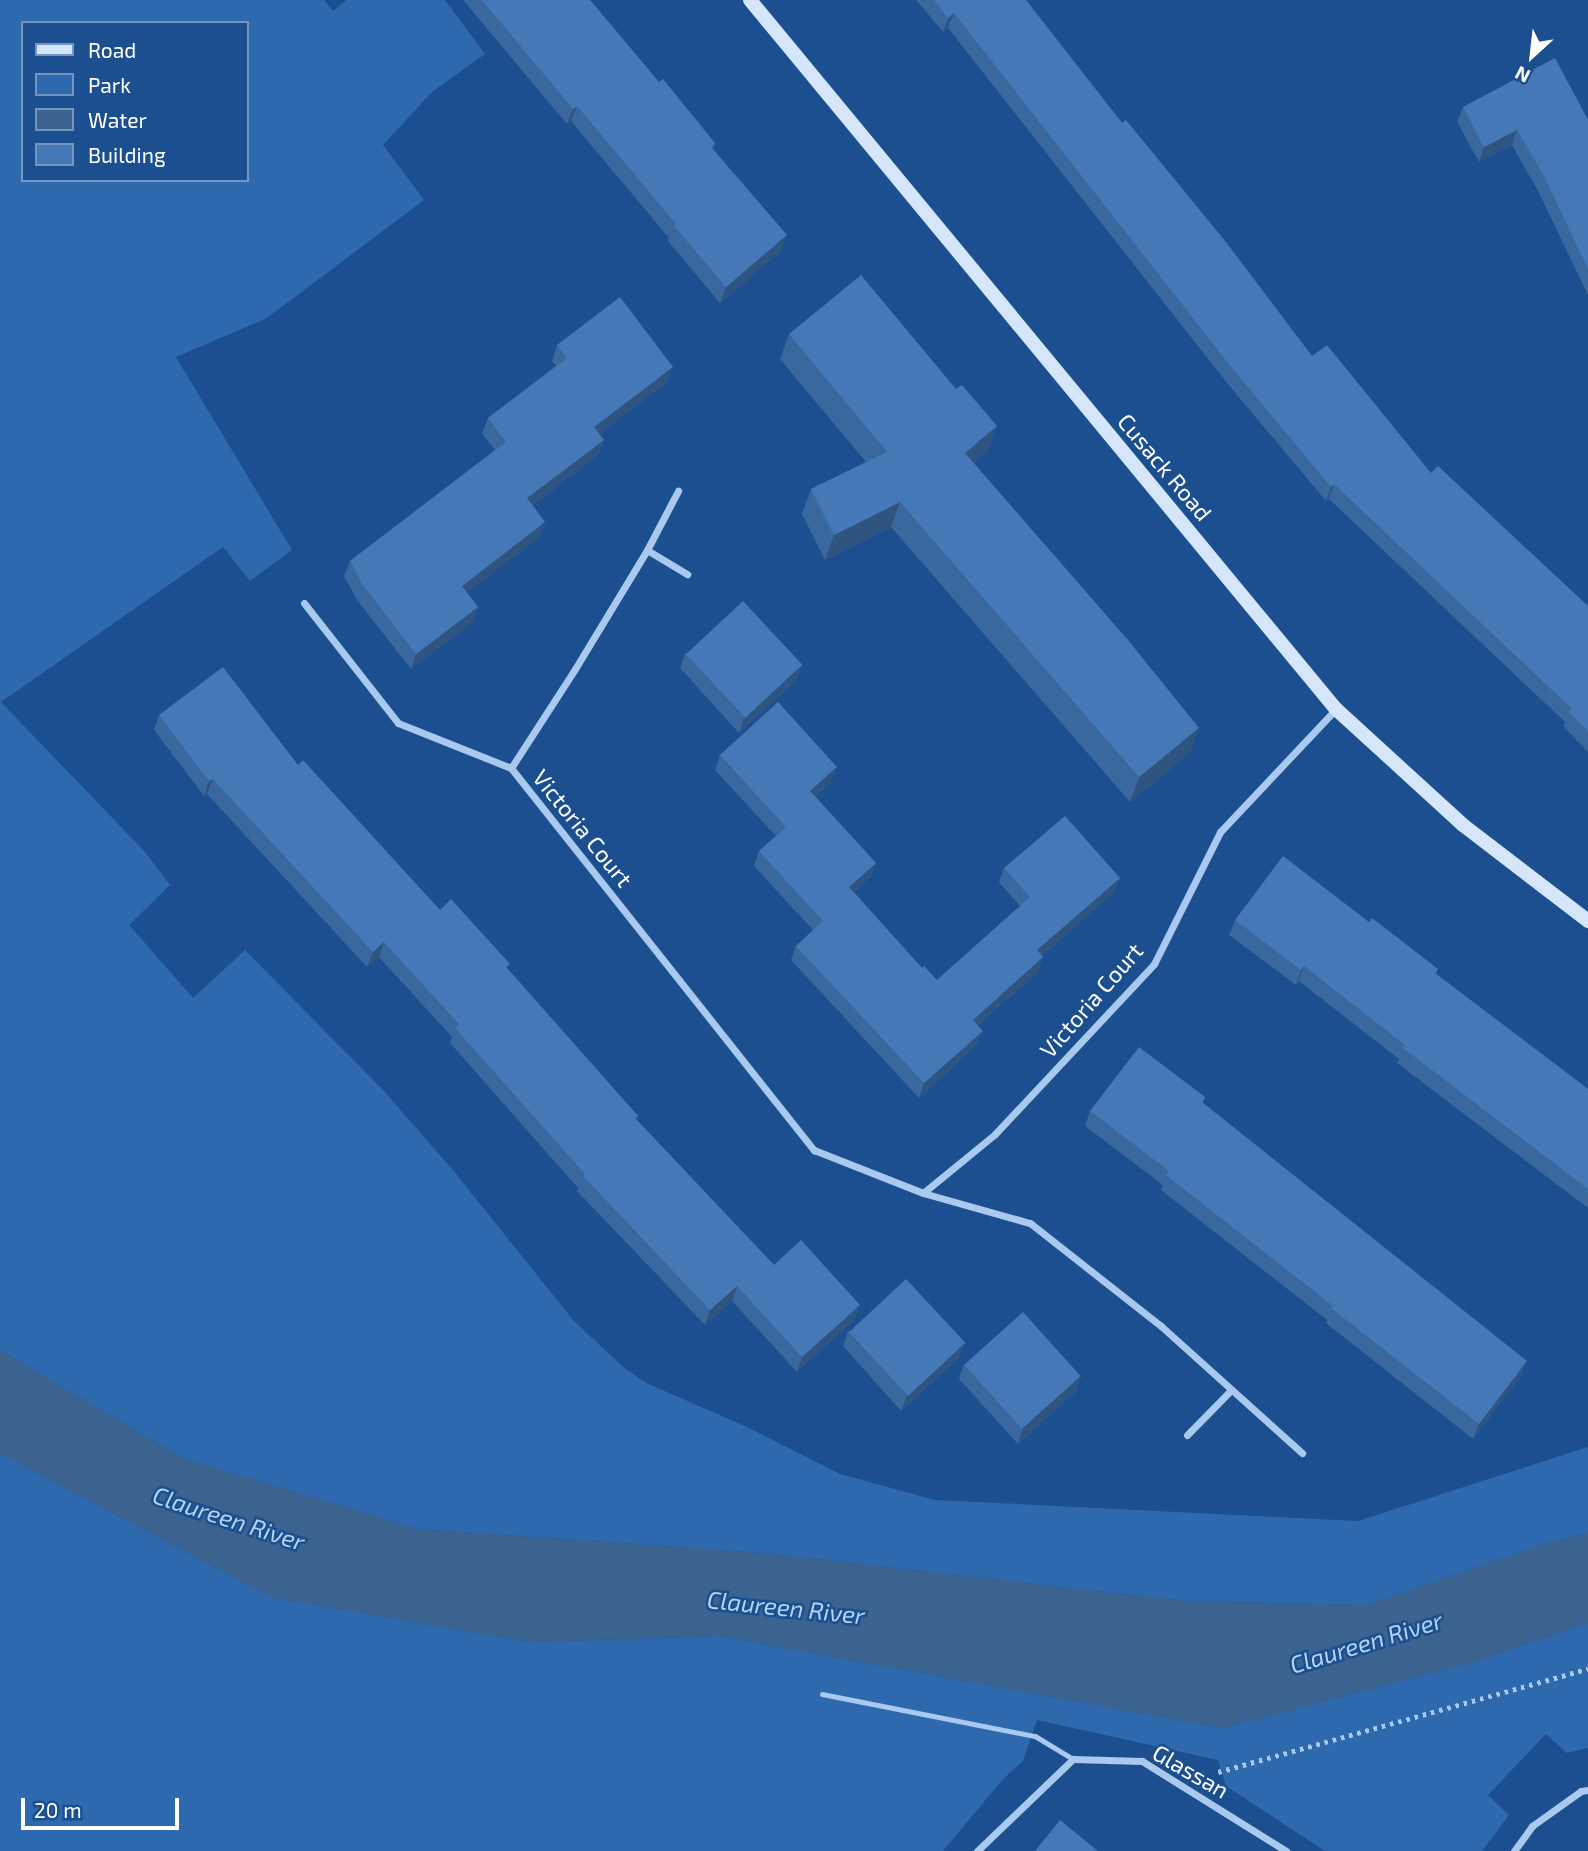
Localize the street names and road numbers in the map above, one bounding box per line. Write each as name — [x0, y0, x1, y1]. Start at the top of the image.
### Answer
street label: Cusack Road — [1112, 408, 1218, 526]
street label: Victoria Court — [527, 764, 639, 892]
street label: Victoria Court — [1034, 937, 1148, 1063]
street label: Glassan — [1148, 1738, 1234, 1804]

